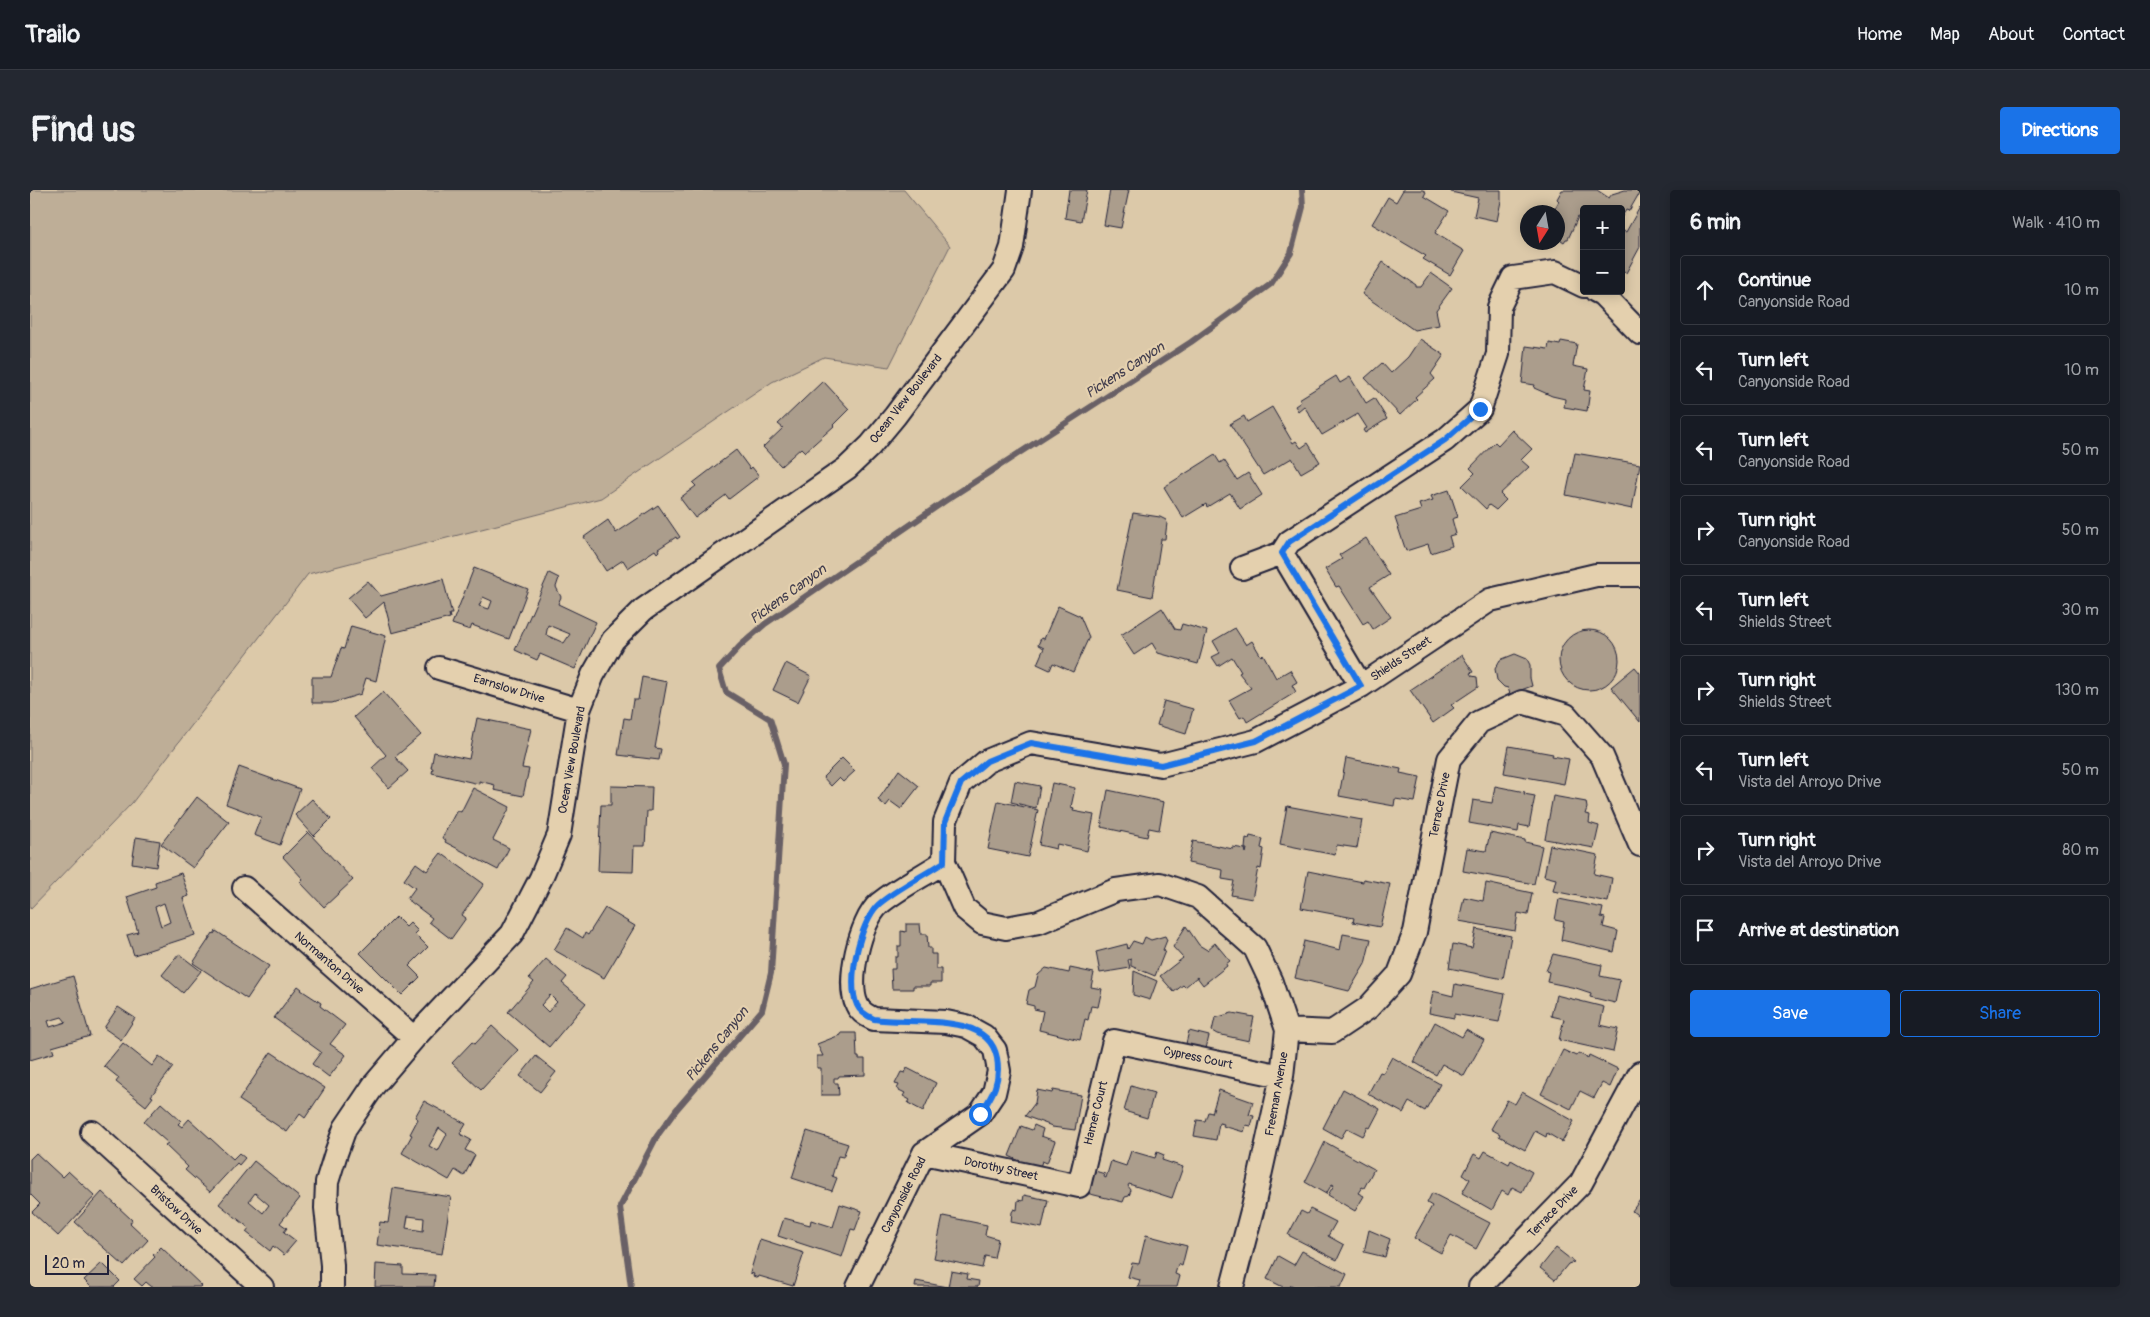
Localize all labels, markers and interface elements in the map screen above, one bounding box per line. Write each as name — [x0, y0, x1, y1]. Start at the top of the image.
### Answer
text: Trailo — [25, 20, 80, 49]
text: Home — [1857, 23, 1902, 46]
text: Map — [1930, 23, 1960, 46]
text: About — [1988, 23, 2034, 46]
text: Contact — [2062, 23, 2125, 46]
button: Directions — [2000, 107, 2120, 154]
text: Find us — [30, 108, 135, 152]
north arrow — [1520, 205, 1565, 250]
map controls — [1580, 205, 1625, 295]
button: + — [1580, 205, 1625, 250]
text: 6 min — [1690, 209, 1741, 236]
text: Walk · 410 m — [2012, 213, 2100, 233]
button: − — [1580, 250, 1625, 295]
text: Continue — [1738, 268, 1811, 292]
icon: ahead — [1691, 276, 1719, 304]
text: 10 m — [2064, 280, 2099, 300]
text: Canyonside Road — [1738, 292, 1850, 312]
water label: Pickens Canyon — [1082, 338, 1168, 402]
text: Turn left — [1738, 348, 1808, 372]
street label: Ocean View Boulevard — [866, 351, 946, 447]
icon: left — [1691, 356, 1719, 384]
text: 10 m — [2064, 360, 2099, 380]
text: Canyonside Road — [1738, 372, 1850, 392]
route end — [1469, 398, 1492, 421]
text: Turn left — [1738, 428, 1808, 452]
icon: left — [1691, 436, 1719, 464]
text: 50 m — [2062, 440, 2099, 460]
text: Canyonside Road — [1738, 452, 1850, 472]
text: Turn right — [1738, 508, 1816, 532]
icon: right — [1691, 516, 1719, 544]
text: 50 m — [2062, 520, 2099, 540]
text: Canyonside Road — [1738, 532, 1850, 552]
water label: Pickens Canyon — [746, 560, 830, 627]
text: Turn left — [1738, 588, 1808, 612]
icon: left — [1691, 596, 1719, 624]
text: 30 m — [2061, 600, 2099, 620]
text: Shields Street — [1738, 612, 1831, 632]
street label: Shields Street — [1368, 633, 1434, 685]
text: Turn right — [1738, 668, 1816, 692]
street label: Earnslow Drive — [472, 671, 546, 707]
icon: right — [1691, 676, 1719, 704]
text: 130 m — [2055, 680, 2099, 700]
text: Shields Street — [1738, 692, 1831, 712]
street label: Ocean View Boulevard — [555, 705, 589, 815]
text: Turn left — [1738, 748, 1808, 772]
icon: left — [1691, 756, 1719, 784]
text: 50 m — [2062, 760, 2099, 780]
street label: Terrace Drive — [1426, 771, 1454, 839]
text: Vista del Arroyo Drive — [1738, 772, 1881, 792]
text: Turn right — [1738, 828, 1816, 852]
icon: right — [1691, 836, 1719, 864]
text: 80 m — [2062, 840, 2099, 860]
text: Vista del Arroyo Drive — [1738, 852, 1881, 872]
icon: arrive — [1691, 916, 1719, 944]
text: Arrive at destination — [1738, 918, 1899, 942]
street label: Normanton Drive — [291, 929, 367, 997]
button: Save — [1690, 990, 1890, 1037]
button: Share — [1900, 990, 2100, 1037]
water label: Pickens Canyon — [682, 1003, 753, 1084]
street label: Cypress Court — [1162, 1043, 1234, 1073]
street label: Freeman Avenue — [1262, 1051, 1292, 1137]
street label: Hamer Court — [1081, 1079, 1111, 1147]
route start — [969, 1103, 992, 1126]
street label: Canyonside Road — [878, 1154, 930, 1236]
street label: Dorothy Street — [963, 1154, 1039, 1184]
street label: Bristow Drive — [147, 1182, 205, 1238]
street label: Terrace Drive — [1525, 1183, 1581, 1241]
scale bar — [45, 1252, 109, 1275]
text: 20 m — [52, 1255, 85, 1272]

